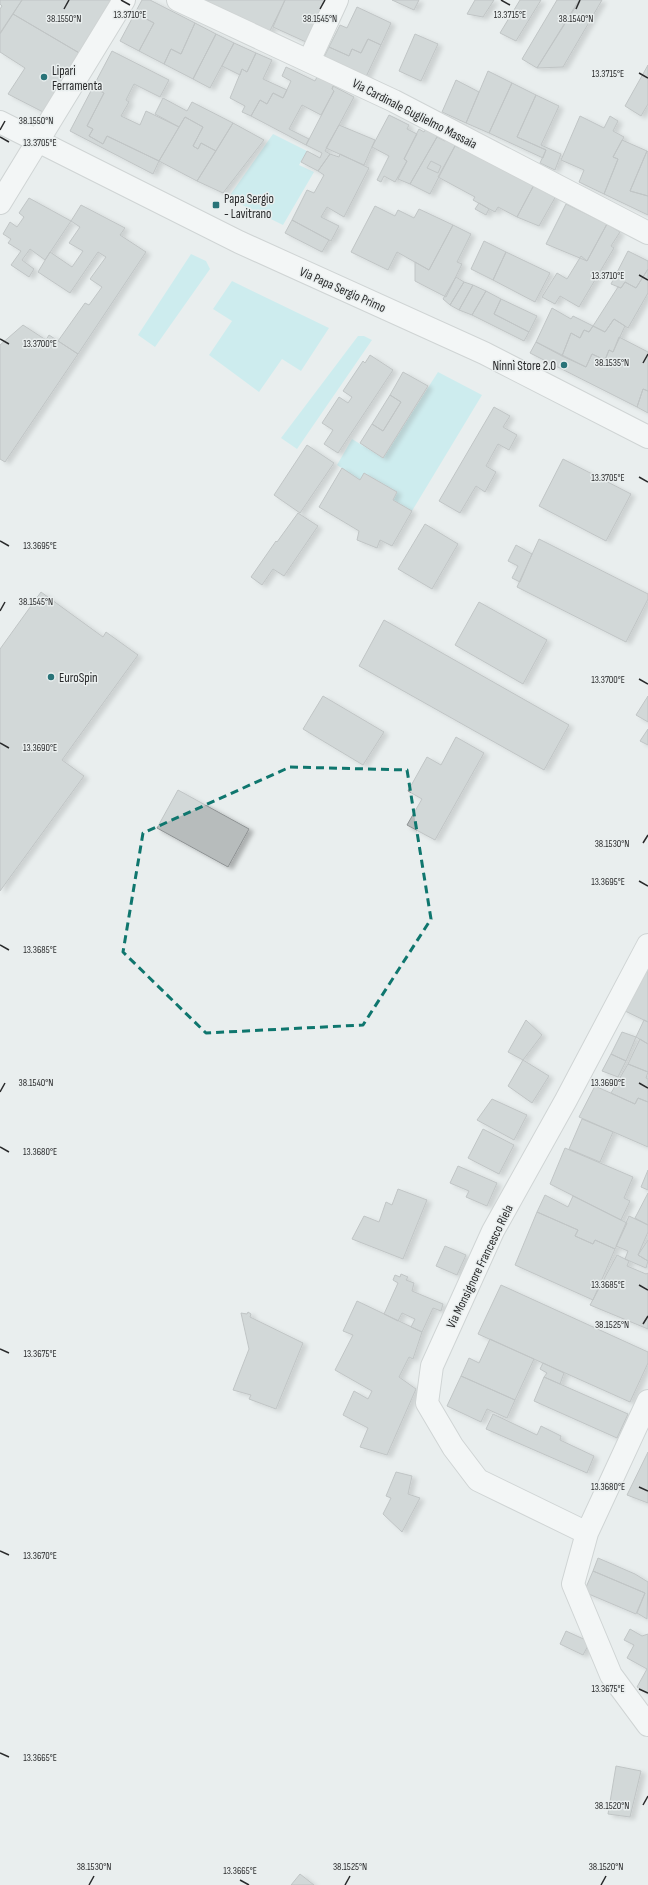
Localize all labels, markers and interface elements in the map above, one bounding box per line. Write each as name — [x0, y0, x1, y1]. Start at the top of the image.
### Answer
text: 13.3710°E — [114, 9, 146, 21]
text: 13.3715°E — [494, 9, 526, 21]
text: 38.1550°N — [47, 13, 81, 25]
text: 38.1545°N — [303, 13, 337, 25]
text: 38.1540°N — [559, 13, 593, 25]
place label: Lipari Ferramenta — [52, 63, 102, 94]
text: 13.3715°E — [592, 68, 624, 80]
marker: Lipari Ferramenta — [39, 72, 49, 82]
street label: Via Cardinale Guglielmo Massaia — [349, 75, 480, 152]
text: 38.1550°N — [19, 115, 53, 127]
text: 13.3705°E — [23, 137, 57, 149]
place label: Papa Sergio - Lavitrano — [224, 191, 274, 222]
marker: Papa Sergio - Lavitrano — [211, 200, 221, 210]
street label: Via Papa Sergio Primo — [297, 264, 388, 316]
text: 13.3710°E — [592, 270, 624, 282]
text: 13.3700°E — [23, 338, 57, 350]
text: 38.1535°N — [595, 357, 629, 369]
place label: Ninnì Store 2.0 — [492, 358, 556, 374]
marker: Ninnì Store 2.0 — [559, 360, 569, 370]
text: 13.3705°E — [591, 472, 625, 484]
text: 13.3695°E — [23, 540, 57, 552]
text: 38.1545°N — [19, 596, 53, 608]
place label: EuroSpin — [59, 670, 98, 686]
marker: EuroSpin — [46, 672, 56, 682]
text: 13.3700°E — [591, 674, 625, 686]
text: 13.3690°E — [23, 742, 57, 754]
text: 38.1530°N — [595, 838, 629, 850]
text: 13.3695°E — [591, 876, 625, 888]
text: 13.3685°E — [23, 944, 57, 956]
text: 38.1540°N — [19, 1077, 53, 1089]
text: 13.3690°E — [591, 1077, 625, 1089]
text: 13.3680°E — [23, 1146, 57, 1158]
street label: Via Monsignore Francesco Riela — [443, 1202, 517, 1331]
text: 13.3685°E — [591, 1279, 625, 1291]
text: 38.1525°N — [595, 1319, 629, 1331]
text: 13.3675°E — [23, 1348, 57, 1360]
text: 13.3680°E — [591, 1481, 625, 1493]
text: 13.3670°E — [23, 1550, 57, 1562]
text: 13.3675°E — [591, 1683, 625, 1695]
text: 13.3665°E — [23, 1752, 57, 1764]
text: 38.1520°N — [595, 1800, 629, 1812]
text: 38.1530°N — [77, 1861, 111, 1873]
text: 38.1525°N — [333, 1861, 367, 1873]
text: 38.1520°N — [589, 1861, 623, 1873]
text: 13.3665°E — [223, 1865, 257, 1877]

